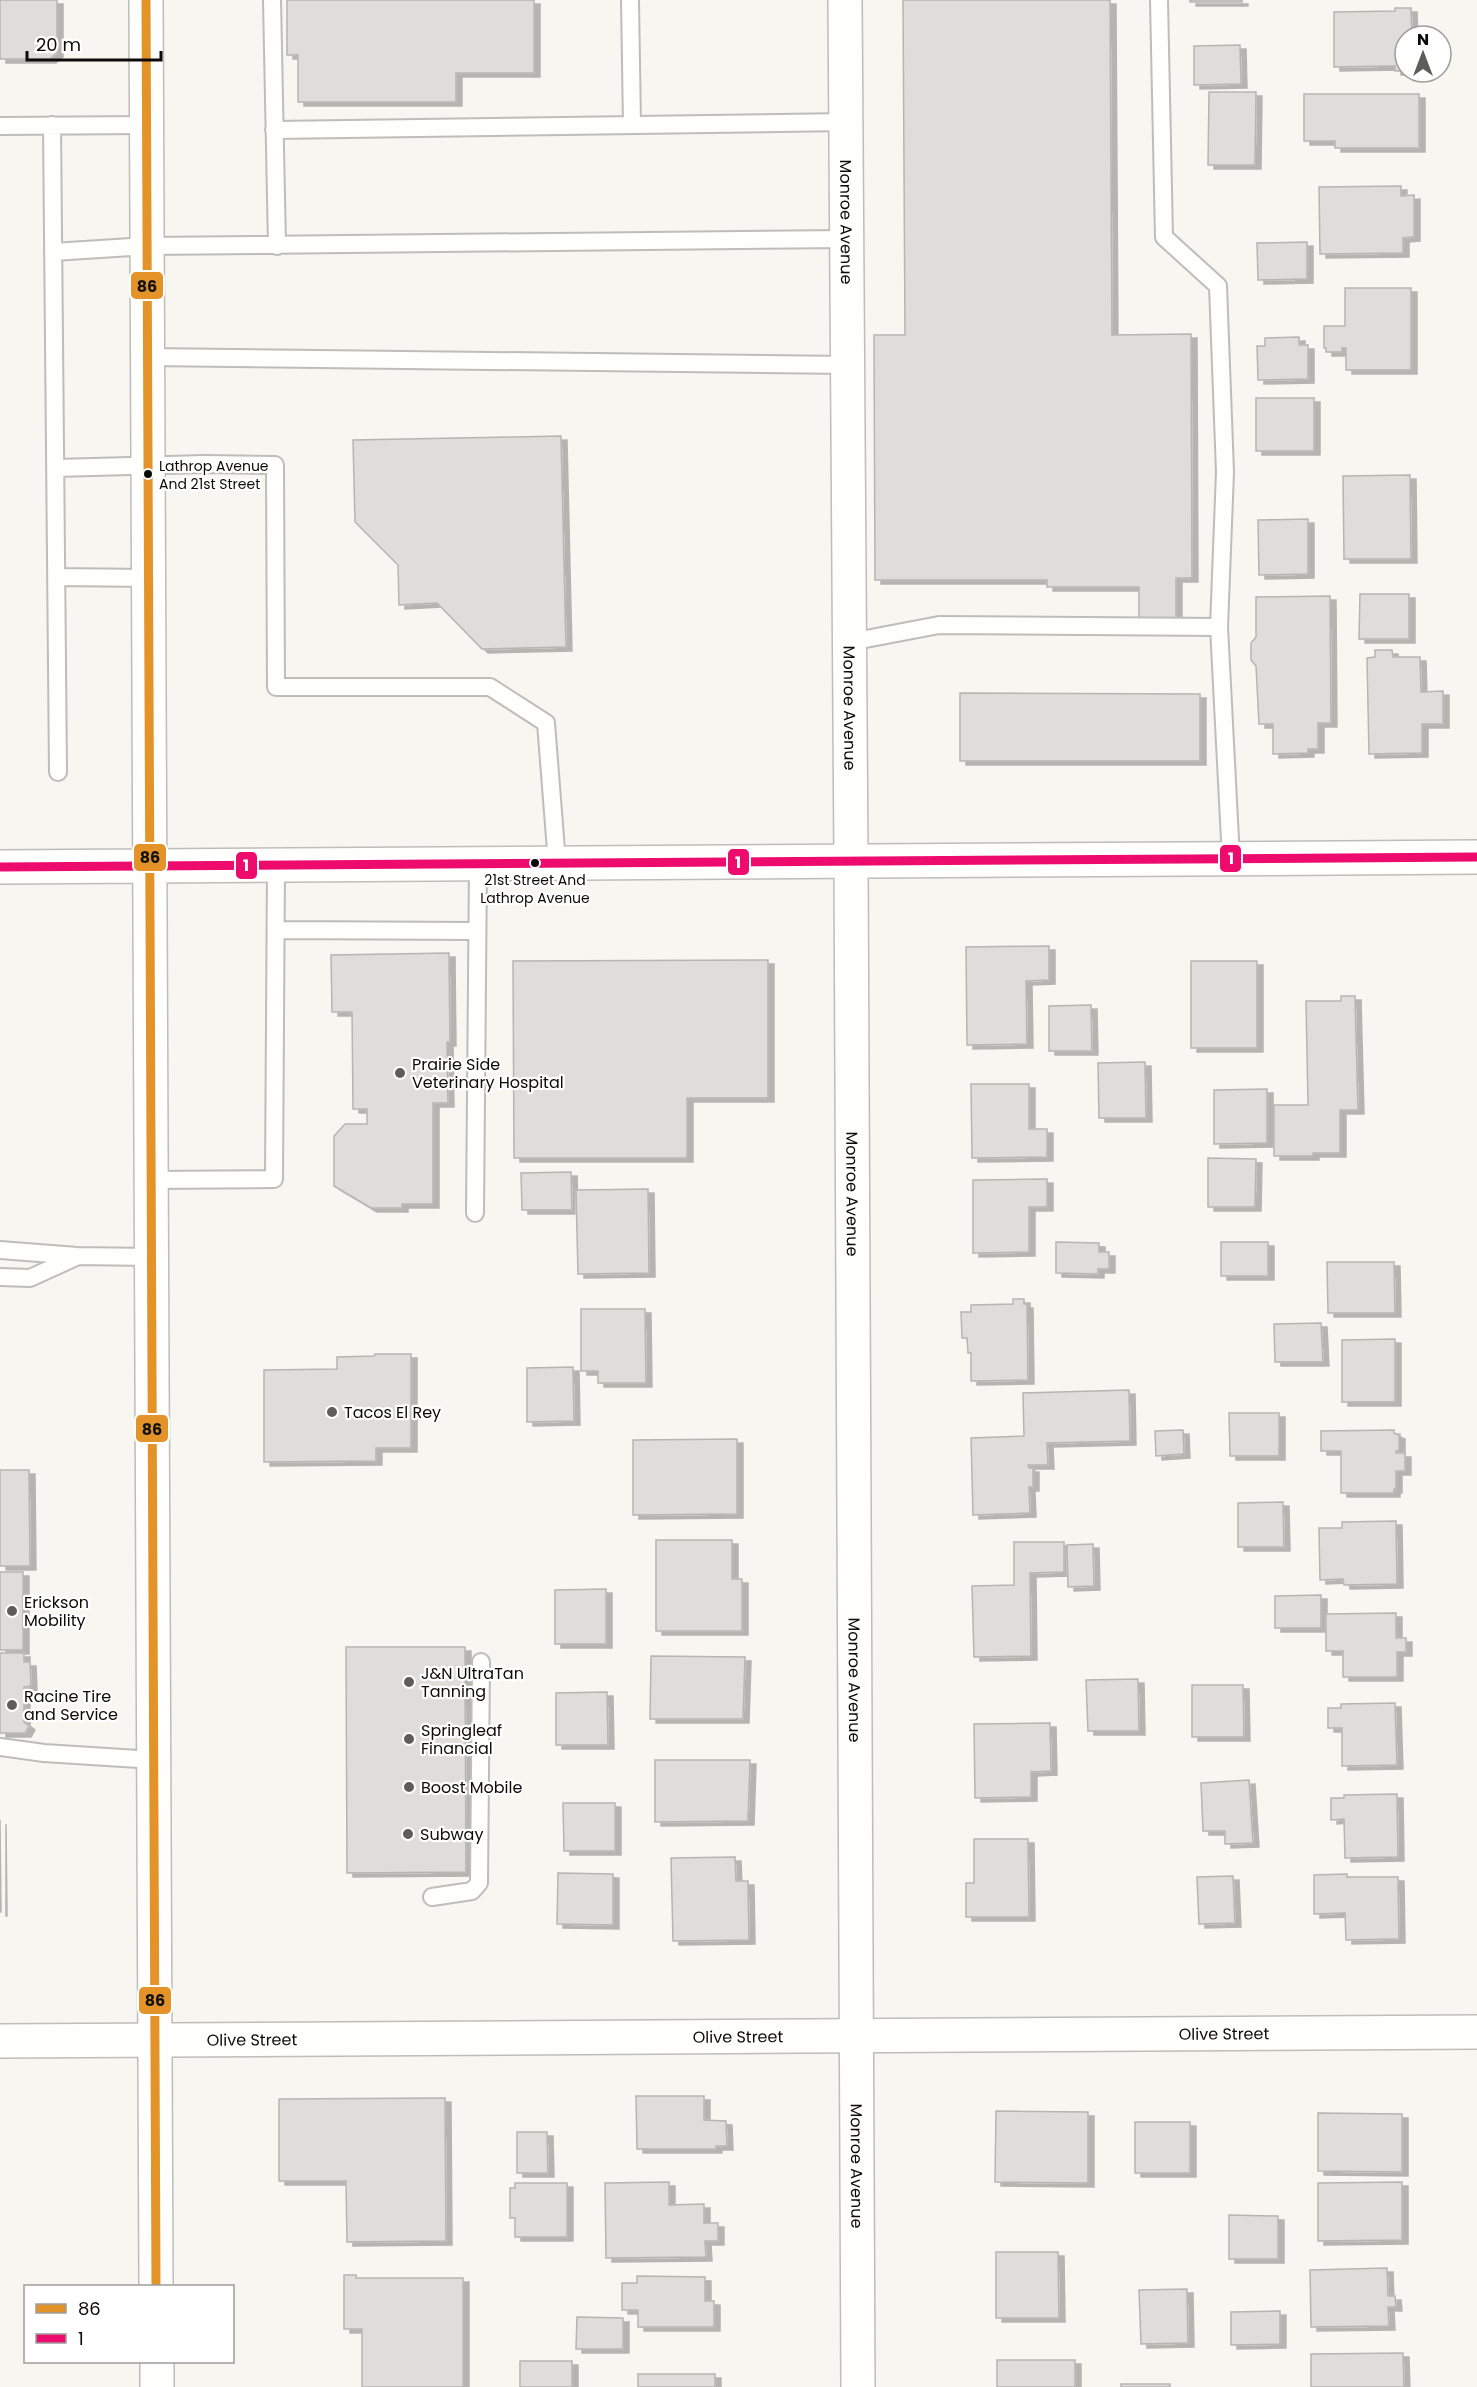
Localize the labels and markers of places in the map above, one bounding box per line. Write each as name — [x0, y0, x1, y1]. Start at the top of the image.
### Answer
place label: Lathrop Avenue And 21st Street — [159, 456, 269, 494]
marker: Lathrop Avenue And 21st Street — [142, 468, 154, 480]
marker: 21st Street And Lathrop Avenue — [529, 857, 541, 869]
place label: 21st Street And Lathrop Avenue — [480, 870, 590, 908]
place label: Prairie Side Veterinary Hospital — [412, 1053, 564, 1094]
marker: Prairie Side Veterinary Hospital — [393, 1066, 407, 1080]
place label: Tacos El Rey — [344, 1401, 441, 1424]
marker: Tacos El Rey — [325, 1405, 339, 1419]
place label: Erickson Mobility — [24, 1591, 89, 1632]
marker: Erickson Mobility — [5, 1604, 19, 1618]
place label: J&N UltraTan Tanning — [421, 1662, 524, 1703]
marker: J&N UltraTan Tanning — [402, 1675, 416, 1689]
place label: Racine Tire and Service — [24, 1685, 118, 1726]
marker: Racine Tire and Service — [5, 1698, 19, 1712]
place label: Springleaf Financial — [421, 1719, 502, 1760]
marker: Springleaf Financial — [402, 1732, 416, 1746]
place label: Boost Mobile — [421, 1776, 522, 1799]
marker: Boost Mobile — [402, 1780, 416, 1794]
place label: Subway — [420, 1823, 483, 1846]
marker: Subway — [401, 1827, 415, 1841]

